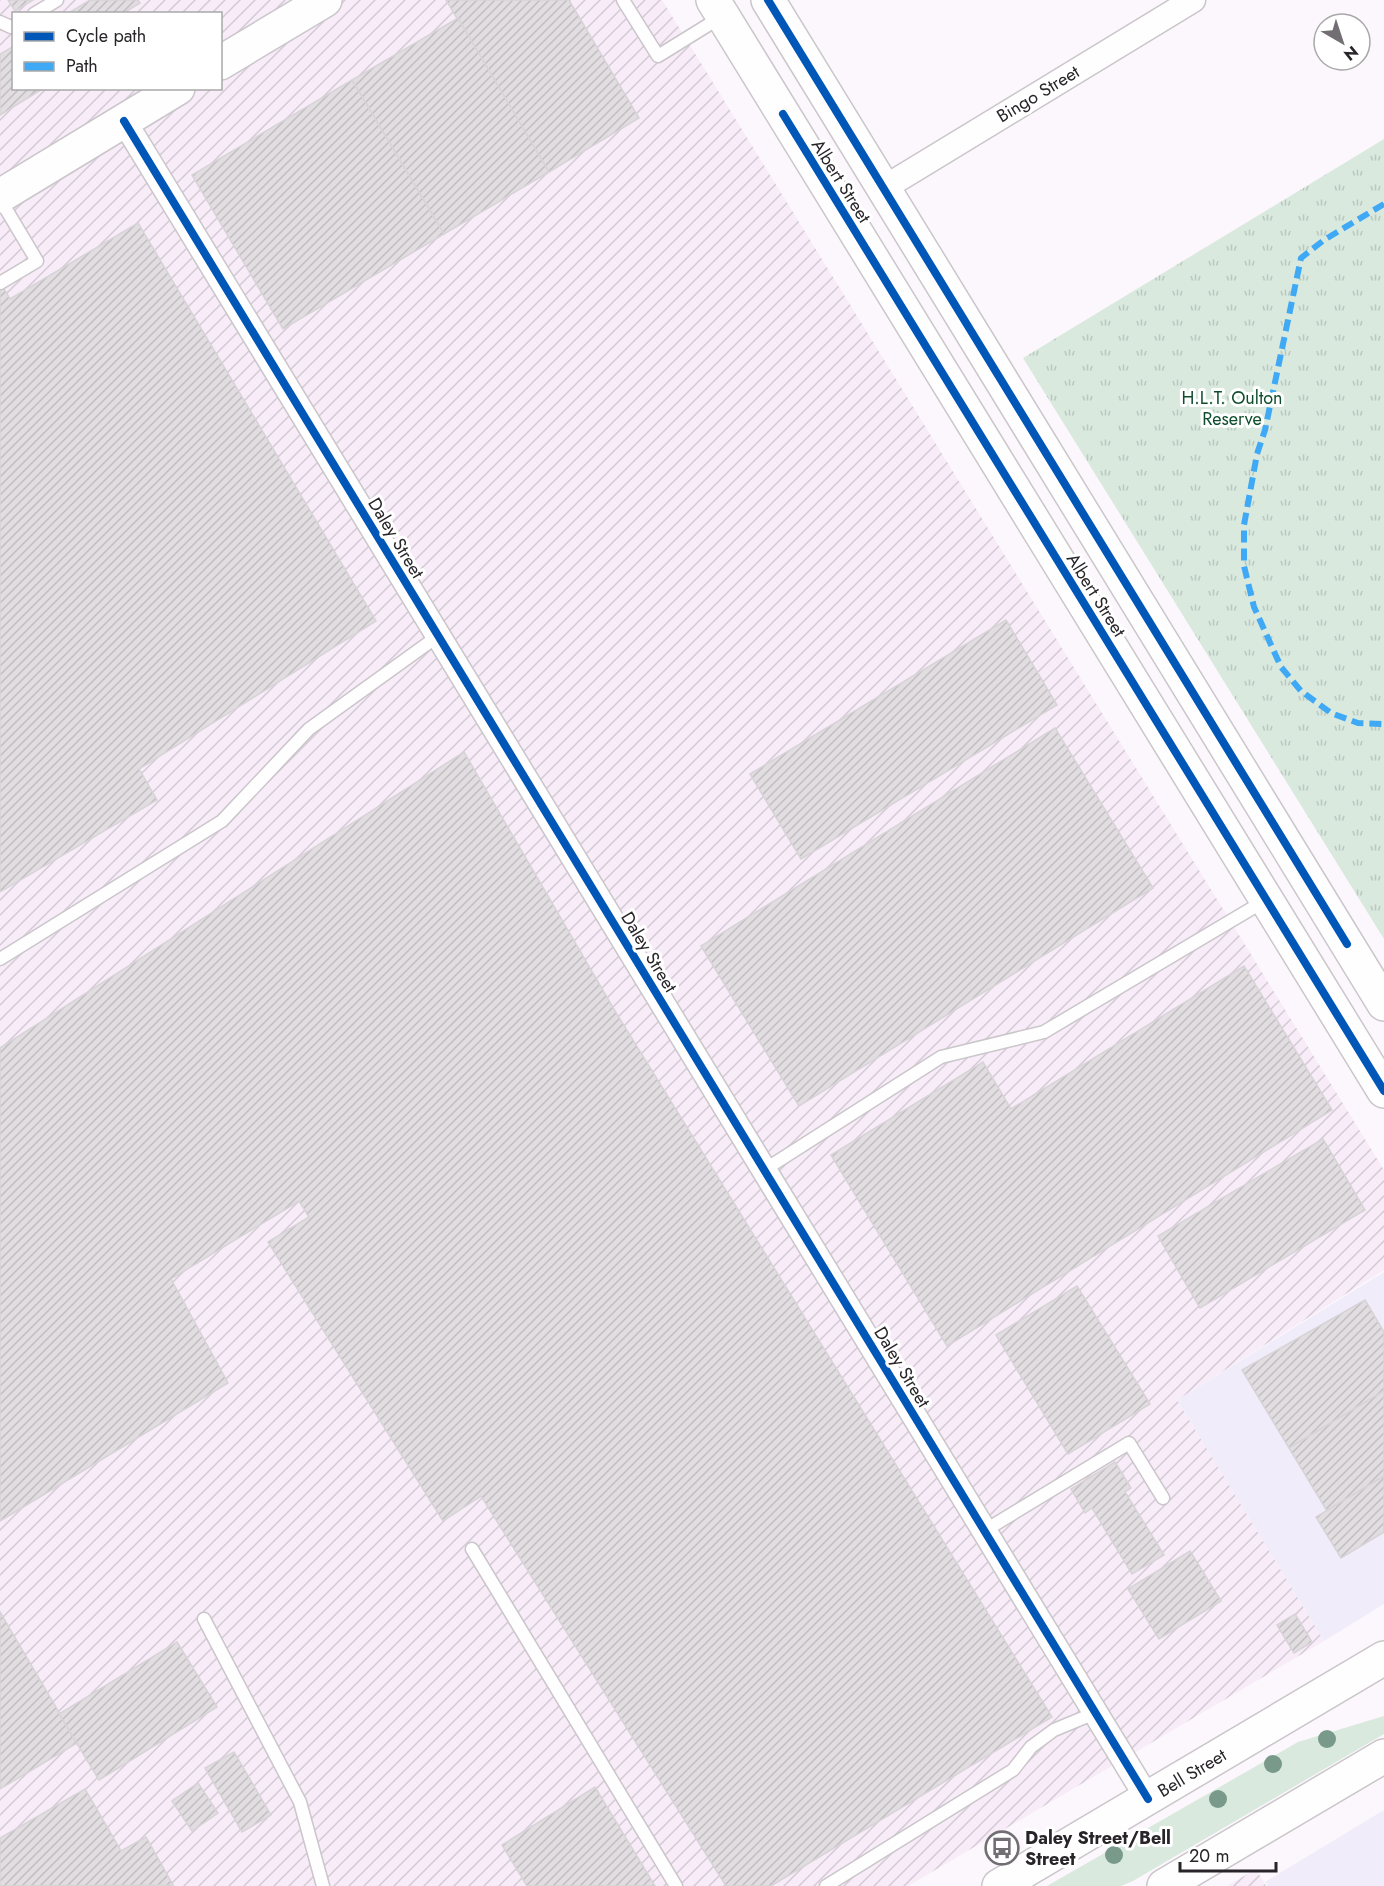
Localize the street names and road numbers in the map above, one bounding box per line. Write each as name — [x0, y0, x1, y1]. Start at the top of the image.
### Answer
street label: Bingo Street — [992, 59, 1085, 129]
street label: Albert Street — [805, 134, 877, 228]
street label: Daley Street — [362, 493, 431, 584]
street label: Albert Street — [1060, 548, 1132, 642]
street label: Daley Street — [615, 907, 684, 998]
street label: Daley Street — [868, 1322, 937, 1413]
street label: Bell Street — [1153, 1742, 1232, 1804]

